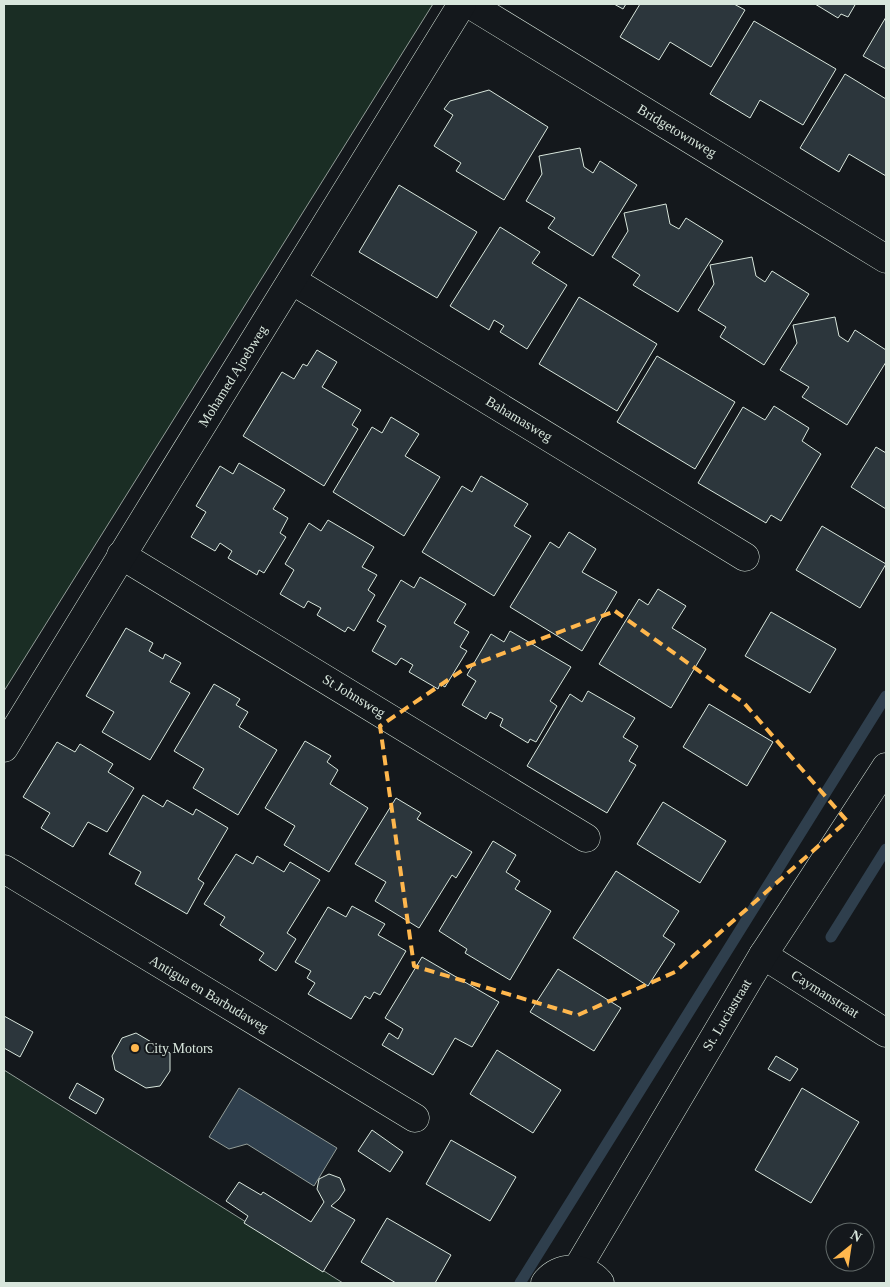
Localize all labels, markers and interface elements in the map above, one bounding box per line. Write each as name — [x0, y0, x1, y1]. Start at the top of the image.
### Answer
street label: Bridgetownweg — [635, 102, 719, 160]
street label: Mohamed Ajoebweg — [196, 322, 270, 430]
street label: Bahamasweg — [483, 393, 555, 445]
street label: St Johnsweg — [320, 671, 388, 721]
street label: Antigua en Barbudaweg — [147, 953, 271, 1035]
street label: Caymanstraat — [788, 967, 862, 1021]
street label: St. Luciastraat — [700, 976, 754, 1054]
place label: City Motors — [145, 1041, 213, 1056]
marker: City Motors — [129, 1042, 141, 1054]
north arrow — [825, 1222, 875, 1272]
text: N — [848, 1227, 864, 1245]

